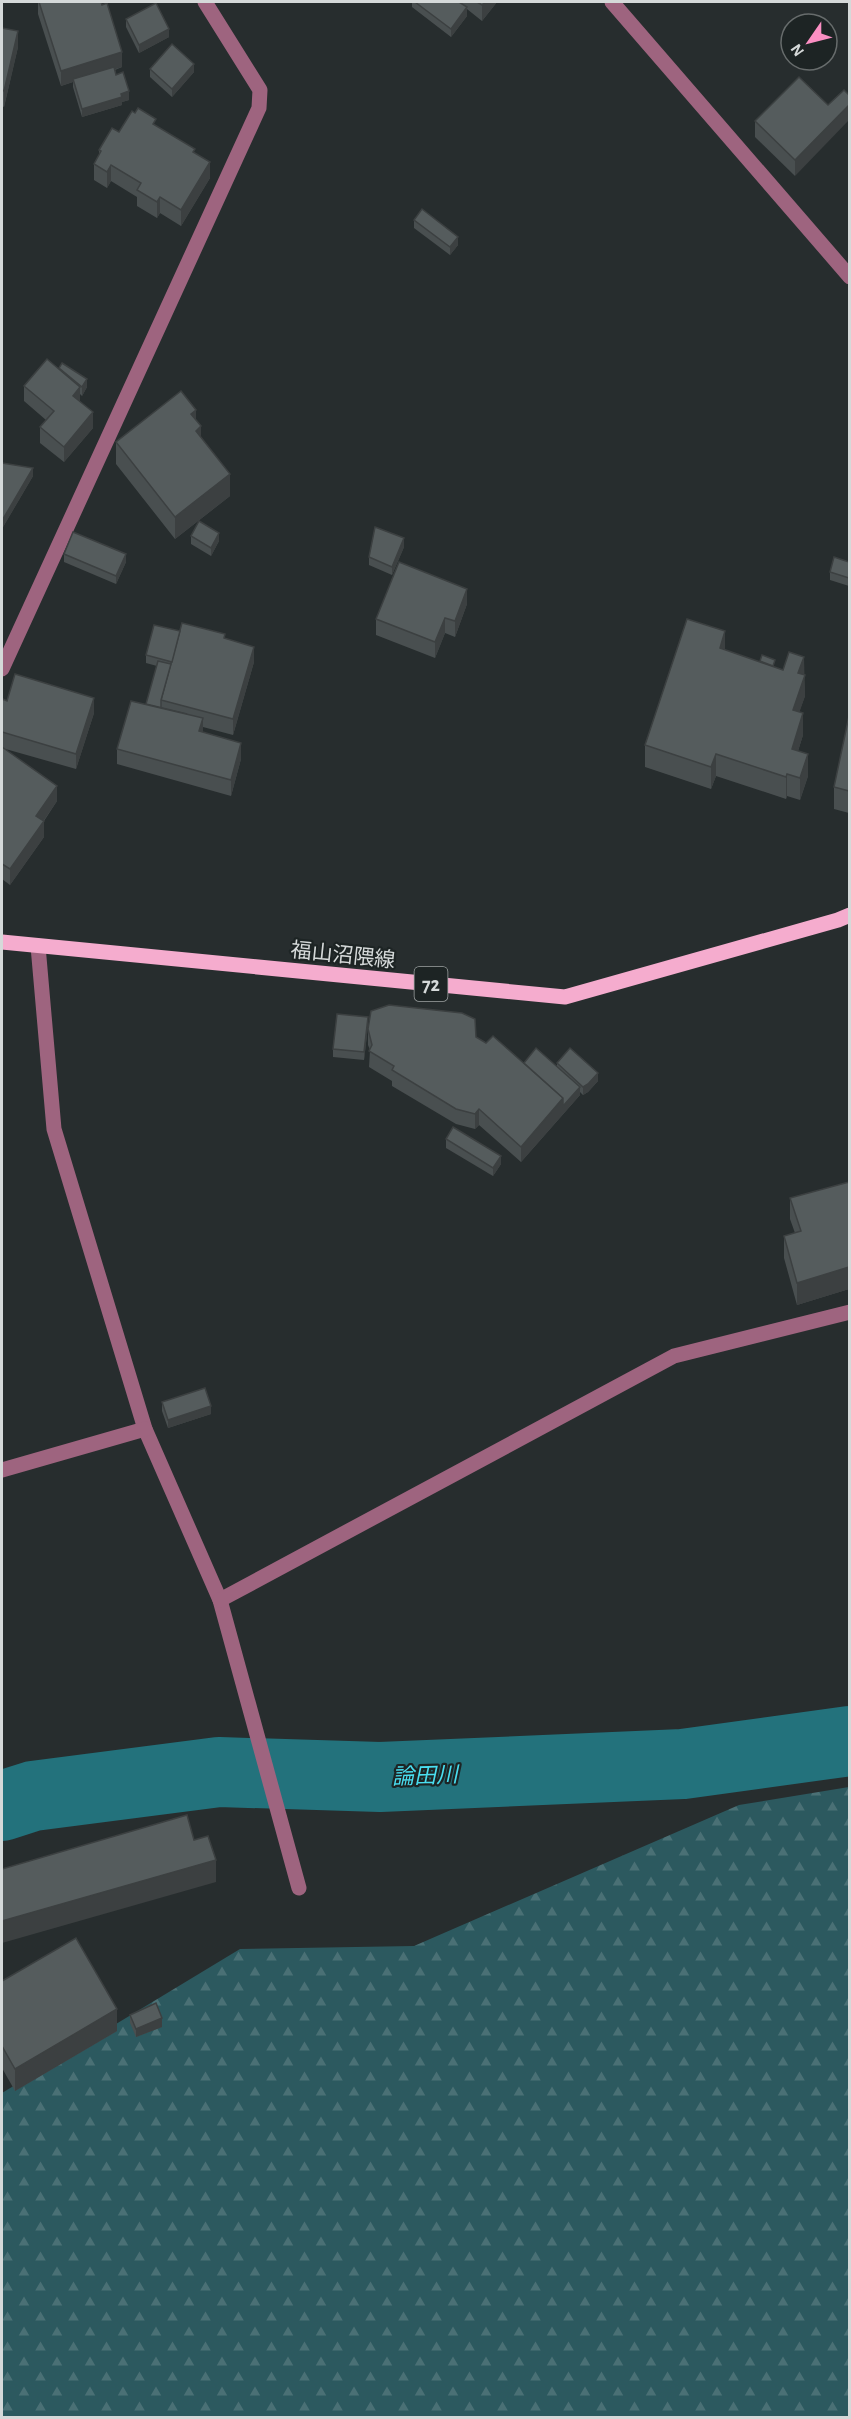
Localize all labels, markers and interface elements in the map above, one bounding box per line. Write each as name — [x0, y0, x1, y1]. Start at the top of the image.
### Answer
north arrow — [779, 12, 839, 72]
text: N — [788, 41, 807, 59]
street label: 福山沼隈線 — [290, 939, 396, 971]
road number: 72 — [414, 967, 448, 1001]
water label: 論田川 — [392, 1763, 460, 1788]

